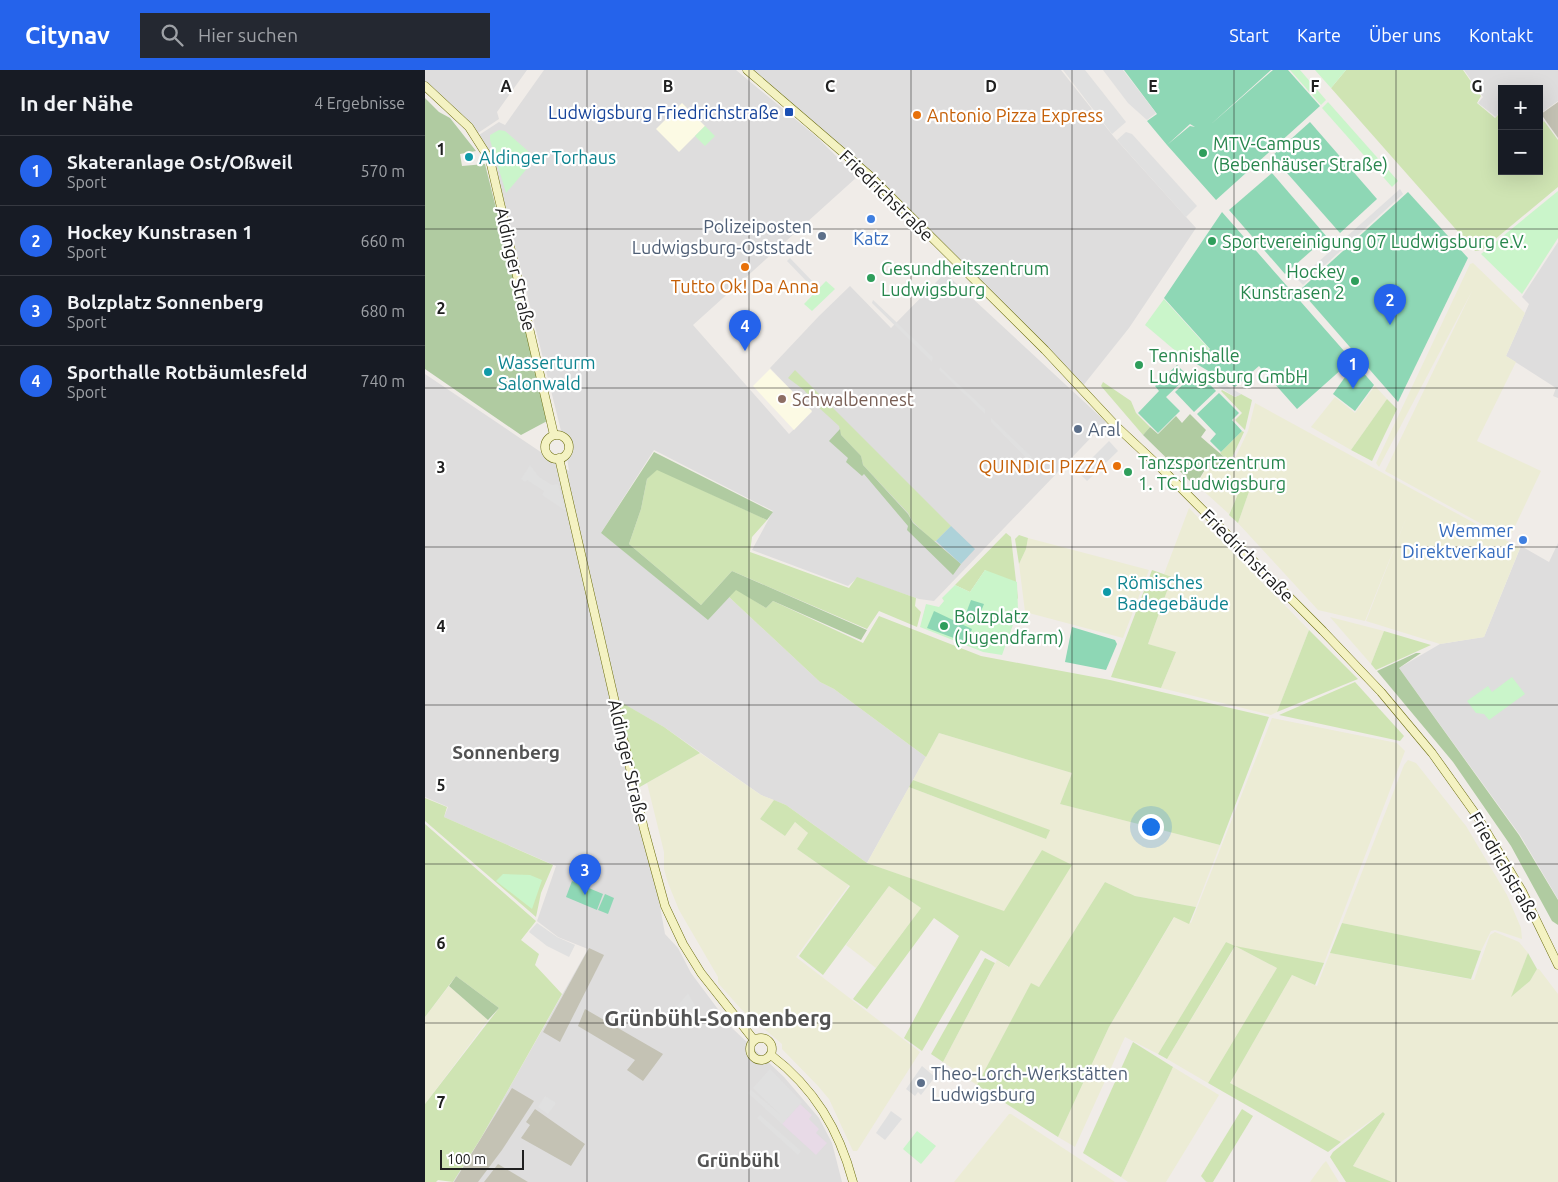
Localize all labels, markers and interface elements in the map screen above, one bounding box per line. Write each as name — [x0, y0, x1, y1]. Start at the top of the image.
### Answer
search box — [140, 13, 490, 58]
icon: search — [158, 21, 186, 49]
text: Citynav — [25, 22, 110, 49]
text: Hier suchen — [198, 24, 298, 46]
text: Start — [1229, 25, 1269, 45]
text: Karte — [1297, 25, 1341, 45]
text: Über uns — [1369, 25, 1441, 45]
text: Kontakt — [1469, 25, 1533, 45]
text: A — [500, 77, 512, 95]
text: B — [663, 77, 673, 95]
text: C — [825, 77, 835, 95]
text: D — [985, 77, 997, 95]
text: E — [1148, 77, 1158, 95]
text: F — [1311, 77, 1320, 95]
text: G — [1471, 77, 1483, 95]
map controls — [1498, 85, 1543, 175]
button: + — [1498, 85, 1543, 130]
text: In der Nähe — [20, 91, 133, 115]
text: 4 Ergebnisse — [314, 94, 405, 112]
place label: Ludwigsburg Friedrichstraße — [548, 102, 779, 122]
place label: Antonio Pizza Express — [927, 105, 1103, 125]
marker: Ludwigsburg Friedrichstraße — [783, 106, 795, 118]
marker: Antonio Pizza Express — [911, 109, 923, 121]
button: − — [1498, 130, 1543, 175]
place label: MTV-Campus (Bebenhäuser Straße) — [1213, 133, 1388, 175]
text: 1 — [436, 140, 446, 158]
street label: Friedrichstraße — [836, 145, 938, 245]
place label: Aldinger Torhaus — [479, 147, 616, 167]
marker: MTV-Campus (Bebenhäuser Straße) — [1197, 147, 1209, 159]
text: Skateranlage Ost/Oßweil — [67, 151, 293, 173]
marker: Aldinger Torhaus — [463, 151, 475, 163]
text: 1 — [31, 162, 41, 180]
text: 570 m — [360, 162, 405, 180]
text: Sport — [67, 173, 106, 191]
street label: Aldinger Straße — [492, 205, 540, 333]
marker: Katz — [865, 213, 877, 225]
place label: Polizeiposten Ludwigsburg-Oststadt — [632, 216, 812, 257]
text: Hockey Kunstrasen 1 — [67, 221, 253, 243]
place label: Katz — [853, 228, 889, 248]
marker: Polizeiposten Ludwigsburg-Oststadt — [816, 230, 828, 242]
place label: Sportvereinigung 07 Ludwigsburg e.V. — [1222, 231, 1527, 251]
text: 2 — [31, 232, 41, 250]
text: 660 m — [360, 232, 405, 250]
marker: Sportvereinigung 07 Ludwigsburg e.V. — [1206, 235, 1218, 247]
text: Sport — [67, 243, 106, 261]
place label: Gesundheitszentrum Ludwigsburg — [881, 258, 1049, 299]
marker: Tutto Ok! Da Anna — [739, 261, 751, 273]
place label: Hockey Kunstrasen 2 — [1240, 261, 1345, 302]
marker: Gesundheitszentrum Ludwigsburg — [865, 272, 877, 284]
marker: Hockey Kunstrasen 2 — [1349, 275, 1361, 287]
place label: Tutto Ok! Da Anna — [671, 276, 819, 296]
pin: 2 — [1374, 284, 1406, 325]
text: Bolzplatz Sonnenberg — [67, 291, 264, 313]
text: 2 — [436, 299, 446, 317]
text: 3 — [31, 302, 41, 320]
text: 680 m — [360, 302, 405, 320]
pin: 4 — [729, 310, 761, 351]
text: Sport — [67, 313, 106, 331]
place label: Tennishalle Ludwigsburg GmbH — [1149, 345, 1308, 386]
pin: 1 — [1337, 348, 1369, 389]
place label: Wasserturm Salonwald — [498, 352, 596, 393]
marker: Tennishalle Ludwigsburg GmbH — [1133, 359, 1145, 371]
text: Sporthalle Rotbäumlesfeld — [67, 361, 307, 383]
marker: Wasserturm Salonwald — [482, 366, 494, 378]
text: 4 — [31, 372, 41, 390]
text: 740 m — [360, 372, 405, 390]
text: Sport — [67, 383, 106, 401]
place label: Schwalbennest — [792, 389, 914, 409]
marker: Schwalbennest — [776, 393, 788, 405]
place label: Aral — [1088, 419, 1121, 439]
marker: Aral — [1072, 423, 1084, 435]
place label: Tanzsportzentrum 1. TC Ludwigsburg — [1138, 452, 1286, 493]
place label: QUINDICI PIZZA — [978, 456, 1107, 477]
text: 3 — [436, 458, 446, 476]
marker: QUINDICI PIZZA — [1111, 460, 1123, 472]
marker: Tanzsportzentrum 1. TC Ludwigsburg — [1122, 466, 1134, 478]
street label: Friedrichstraße — [1198, 505, 1298, 605]
place label: Wemmer Direktverkauf — [1402, 520, 1513, 561]
marker: Wemmer Direktverkauf — [1517, 534, 1529, 546]
place label: Römisches Badegebäude — [1117, 572, 1229, 613]
marker: Römisches Badegebäude — [1101, 586, 1113, 598]
place label: Bolzplatz (Jugendfarm) — [954, 606, 1064, 648]
text: 4 — [436, 617, 446, 635]
marker: Bolzplatz (Jugendfarm) — [938, 620, 950, 632]
street label: Aldinger Straße — [605, 697, 653, 825]
district label: Sonnenberg — [452, 741, 560, 763]
text: 5 — [436, 776, 446, 794]
street label: Friedrichstraße — [1466, 808, 1544, 924]
your location — [1138, 814, 1164, 840]
pin: 3 — [569, 854, 601, 895]
text: 6 — [436, 934, 446, 952]
district label: Grünbühl-Sonnenberg — [604, 1005, 832, 1030]
place label: Theo-Lorch-Werkstätten Ludwigsburg — [931, 1063, 1128, 1104]
marker: Theo-Lorch-Werkstätten Ludwigsburg — [915, 1077, 927, 1089]
text: 7 — [436, 1093, 446, 1111]
scale bar — [440, 1147, 524, 1170]
district label: Grünbühl — [697, 1149, 780, 1171]
text: 100 m — [447, 1151, 486, 1167]

